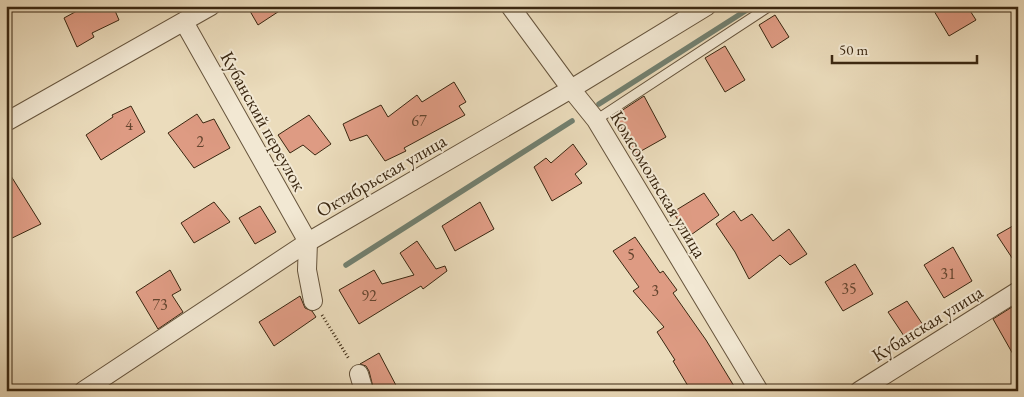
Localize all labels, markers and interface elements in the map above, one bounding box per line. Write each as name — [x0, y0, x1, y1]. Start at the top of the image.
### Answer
scale bar — [832, 32, 976, 64]
text: 50 m — [839, 40, 868, 59]
street label: Кубанский переулок — [215, 47, 312, 196]
street label: Комсомольская улица — [605, 106, 713, 263]
house number: 67 — [411, 110, 427, 131]
house number: 4 — [125, 114, 133, 135]
street label: Октябрьская улица — [312, 128, 451, 223]
house number: 2 — [196, 131, 204, 152]
house number: 5 — [627, 244, 635, 265]
house number: 31 — [940, 263, 956, 284]
house number: 35 — [841, 278, 857, 299]
street label: Кубанская улица — [867, 279, 988, 368]
house number: 3 — [651, 280, 659, 301]
house number: 92 — [361, 285, 377, 306]
house number: 73 — [152, 294, 168, 315]

